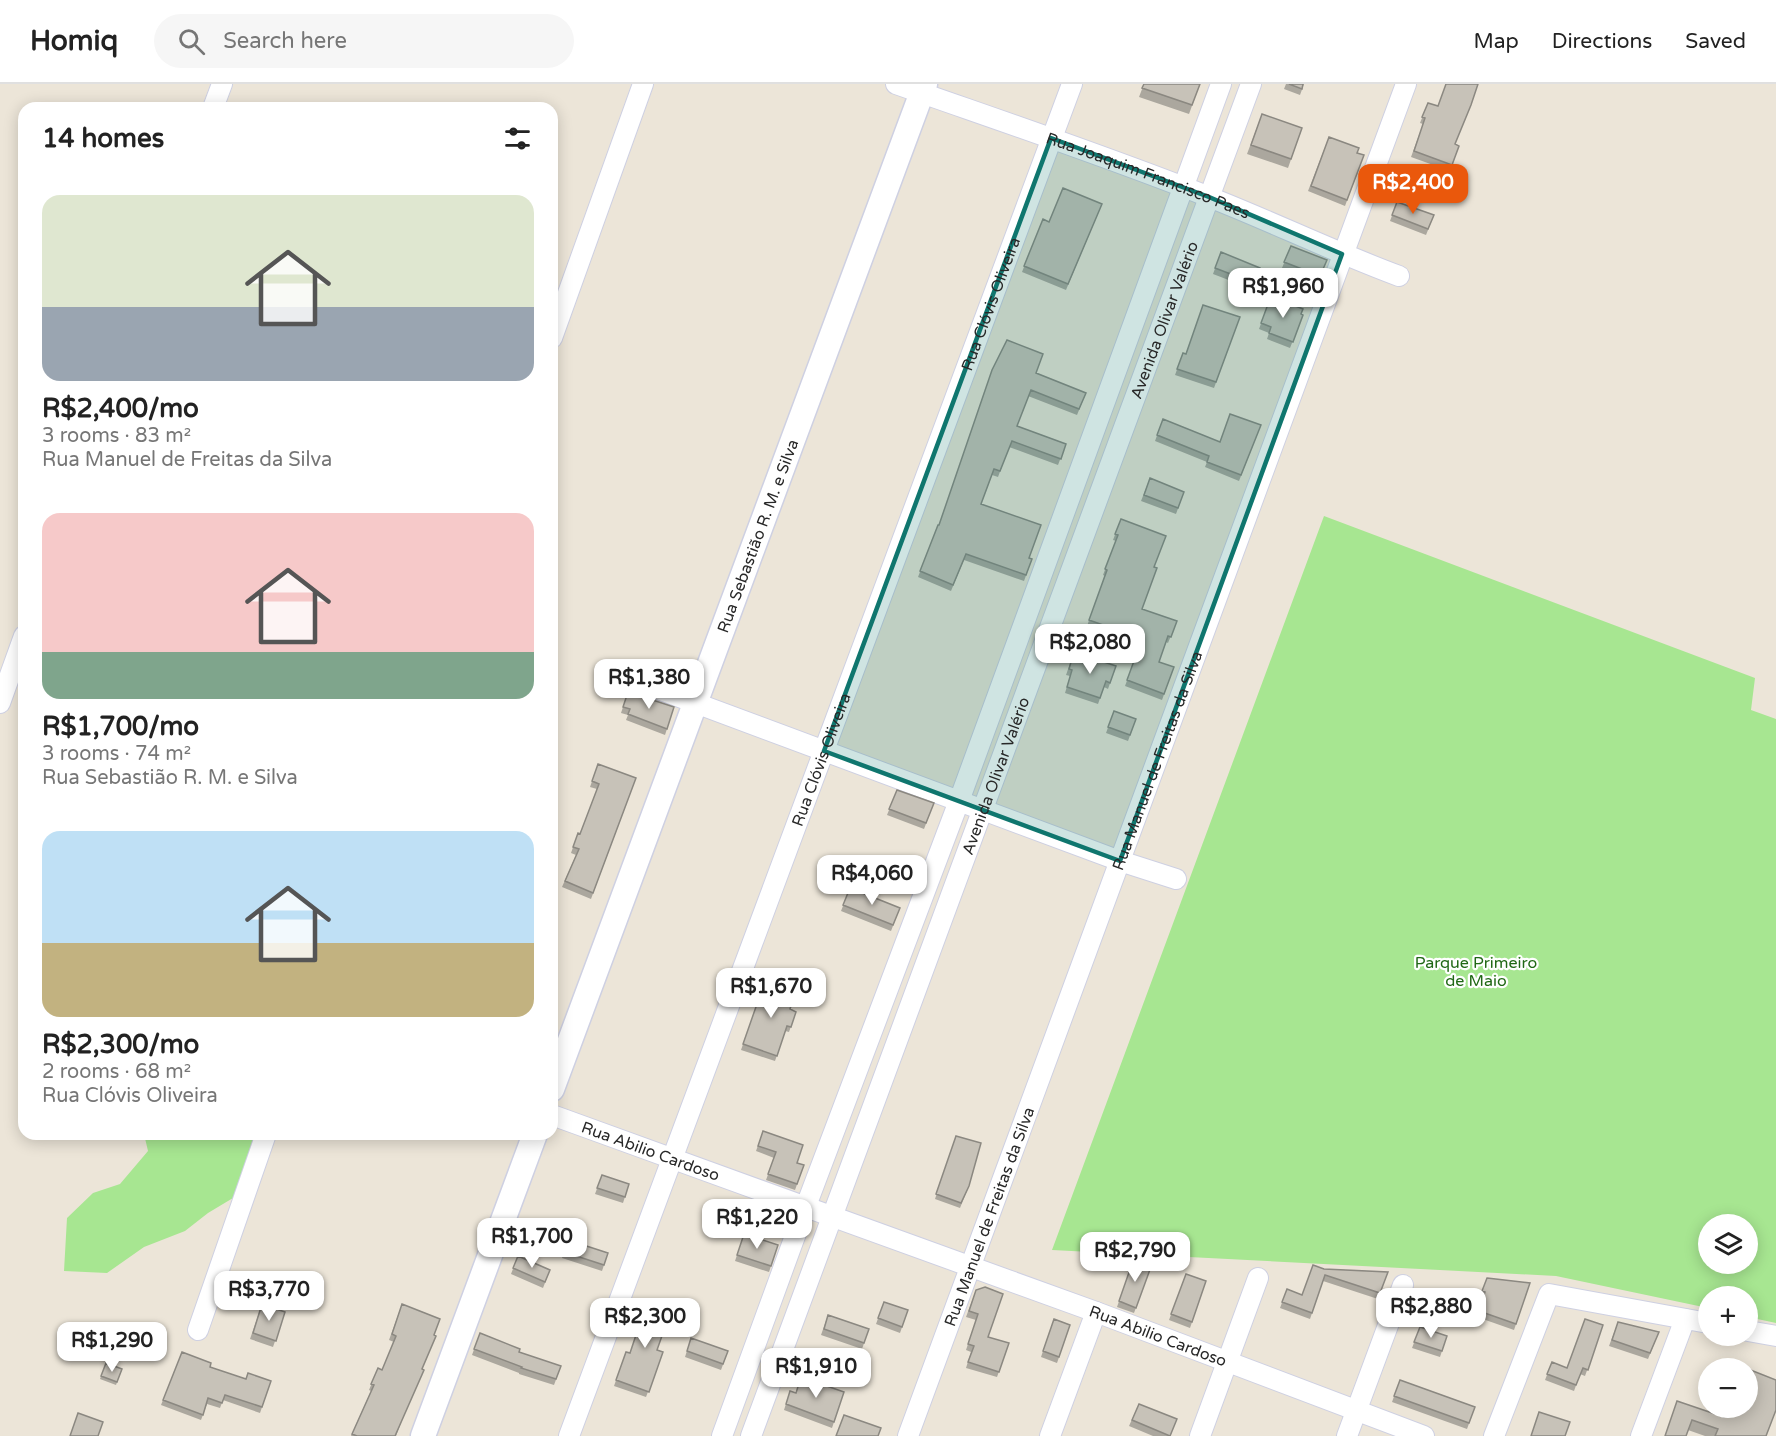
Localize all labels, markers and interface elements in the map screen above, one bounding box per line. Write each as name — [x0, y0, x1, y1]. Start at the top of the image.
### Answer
search box — [154, 14, 574, 68]
text: Homiq — [30, 24, 118, 58]
icon: search — [175, 25, 208, 58]
text: Search here — [223, 28, 347, 54]
text: Map — [1473, 29, 1519, 54]
text: Directions — [1552, 29, 1652, 54]
text: Saved — [1685, 29, 1746, 54]
icon: filters — [501, 122, 534, 155]
text: 14 homes — [42, 123, 164, 154]
street label: Rua Joaquim Francisco Paes — [1043, 128, 1253, 223]
pin: R$2,400 — [1358, 164, 1468, 215]
text: R$2,400 — [1372, 171, 1454, 195]
icon: home — [234, 234, 342, 342]
street label: Rua Clóvis Oliveira — [957, 235, 1025, 374]
street label: Avenida Olivar Valério — [1126, 239, 1203, 402]
pin: R$1,960 — [1228, 268, 1338, 319]
text: R$1,960 — [1242, 275, 1324, 299]
text: R$2,400/mo — [42, 393, 199, 424]
text: 3 rooms · 83 m² — [42, 424, 191, 448]
street label: Rua Sebastião R. M. e Silva — [713, 437, 803, 636]
text: Rua Manuel de Freitas da Silva — [42, 448, 332, 472]
icon: home — [234, 552, 342, 660]
pin: R$2,080 — [1035, 624, 1145, 675]
text: R$2,080 — [1049, 631, 1131, 655]
street label: Rua Manuel de Freitas da Silva — [1108, 648, 1207, 873]
pin: R$1,380 — [594, 659, 704, 710]
text: R$1,380 — [608, 666, 690, 690]
street label: Rua Clóvis Oliveira — [788, 690, 856, 829]
street label: Avenida Olivar Valério — [958, 695, 1034, 858]
text: R$1,700/mo — [42, 711, 199, 742]
text: 3 rooms · 74 m² — [42, 742, 191, 766]
text: Rua Sebastião R. M. e Silva — [42, 766, 298, 790]
pin: R$4,060 — [817, 855, 927, 906]
text: R$4,060 — [831, 862, 913, 886]
icon: home — [234, 870, 342, 978]
park label: Parque Primeiro de Maio — [1415, 953, 1537, 991]
pin: R$1,670 — [716, 968, 826, 1019]
text: R$1,670 — [730, 975, 812, 999]
text: R$2,300/mo — [42, 1029, 199, 1060]
text: 2 rooms · 68 m² — [42, 1060, 191, 1084]
text: Rua Clóvis Oliveira — [42, 1084, 218, 1108]
street label: Rua Manuel de Freitas da Silva — [940, 1104, 1039, 1329]
street label: Rua Abilio Cardoso — [579, 1118, 722, 1186]
pin: R$1,220 — [702, 1199, 812, 1250]
text: R$1,220 — [716, 1206, 798, 1230]
map controls — [1698, 1214, 1758, 1418]
button: layers — [1698, 1214, 1758, 1274]
pin: R$1,700 — [477, 1218, 587, 1269]
text: R$1,700 — [491, 1225, 573, 1249]
pin: R$2,790 — [1080, 1232, 1190, 1283]
text: R$2,790 — [1094, 1239, 1176, 1263]
pin: R$3,770 — [214, 1271, 324, 1322]
text: R$3,770 — [228, 1278, 310, 1302]
button: + — [1698, 1286, 1758, 1346]
pin: R$2,880 — [1376, 1288, 1486, 1339]
text: R$2,880 — [1390, 1295, 1472, 1319]
pin: R$2,300 — [590, 1298, 700, 1349]
street label: Rua Abilio Cardoso — [1086, 1301, 1229, 1371]
text: R$2,300 — [604, 1305, 686, 1329]
pin: R$1,290 — [57, 1322, 167, 1373]
text: R$1,290 — [71, 1329, 153, 1353]
pin: R$1,910 — [761, 1348, 871, 1399]
text: R$1,910 — [775, 1355, 857, 1379]
button: − — [1698, 1358, 1758, 1418]

